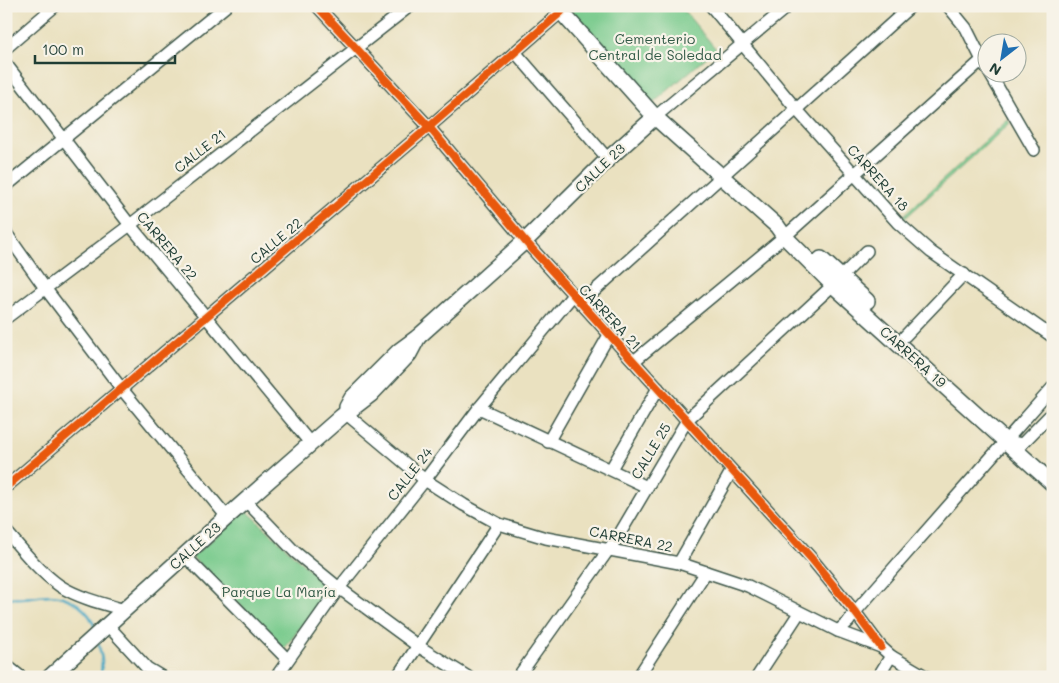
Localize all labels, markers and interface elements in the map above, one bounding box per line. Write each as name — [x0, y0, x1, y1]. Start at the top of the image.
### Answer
park label: Cementerio Central de Soledad — [588, 29, 722, 64]
scale bar — [35, 32, 175, 64]
north arrow — [976, 32, 1026, 82]
text: 100 m — [42, 39, 84, 59]
text: N — [986, 59, 1005, 80]
street label: CALLE 21 — [170, 124, 230, 177]
street label: CALLE 23 — [570, 139, 629, 196]
street label: CARRERA 18 — [843, 140, 913, 215]
street label: CARRERA 22 — [133, 207, 202, 284]
street label: CALLE 22 — [246, 213, 306, 268]
street label: CARRERA 21 — [575, 280, 646, 353]
street label: CARRERA 19 — [876, 322, 951, 392]
street label: CALLE 25 — [626, 419, 675, 483]
street label: CALLE 24 — [383, 442, 437, 504]
street label: CALLE 23 — [165, 518, 224, 574]
street label: CARRERA 22 — [588, 521, 674, 556]
park label: Parque La María — [222, 582, 336, 601]

